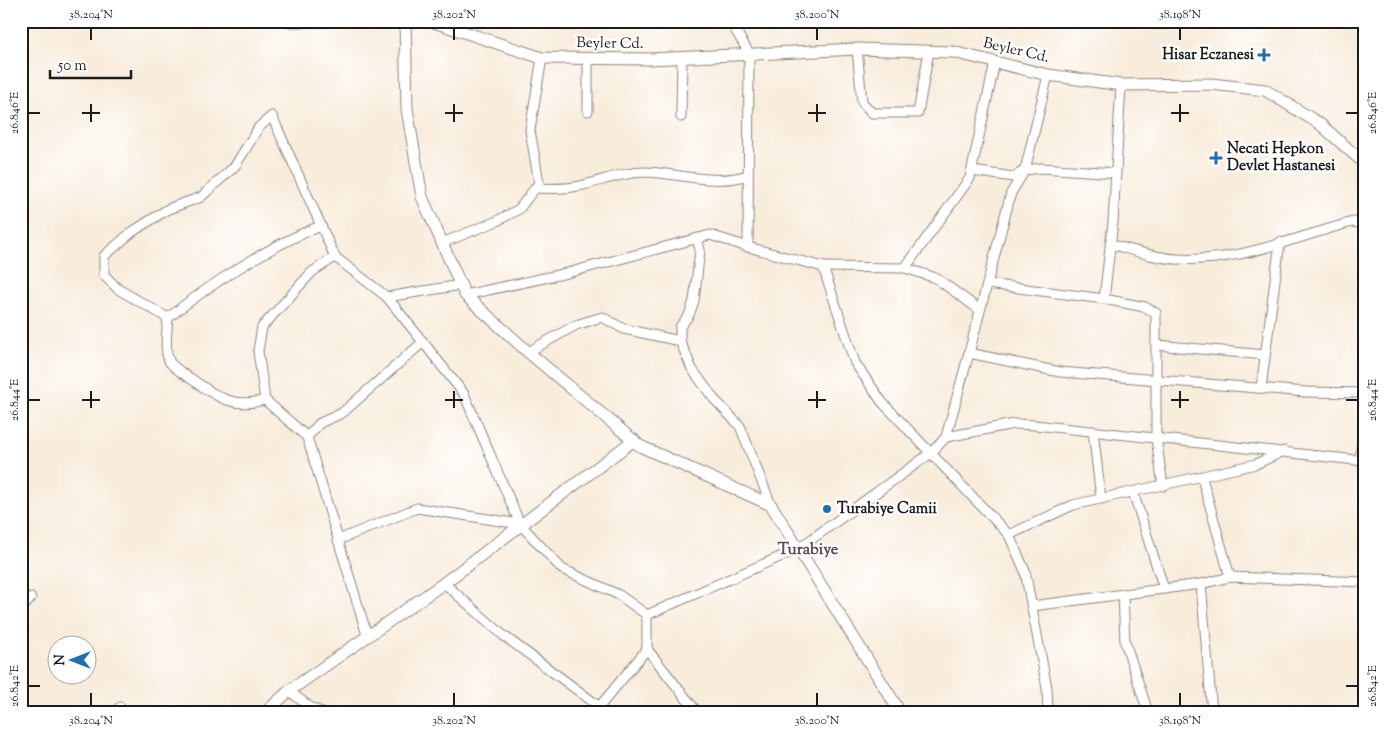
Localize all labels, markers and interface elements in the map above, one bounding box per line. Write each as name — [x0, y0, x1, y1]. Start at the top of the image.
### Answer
text: 38.204°N — [69, 6, 113, 24]
text: 38.202°N — [432, 6, 476, 24]
text: 38.200°N — [795, 6, 840, 24]
text: 38.198°N — [1159, 6, 1202, 24]
street label: Beyler Cd. — [576, 33, 644, 55]
street label: Beyler Cd. — [981, 33, 1051, 69]
place label: Hisar Eczanesi — [1162, 45, 1255, 66]
scale bar — [50, 48, 131, 80]
marker: Hisar Eczanesi — [1258, 49, 1270, 61]
text: 50 m — [57, 56, 87, 77]
text: 26.846°E — [6, 91, 24, 134]
text: 26.846°E — [1364, 91, 1382, 134]
place label: Necati Hepkon Devlet Hastanesi — [1227, 139, 1336, 177]
marker: Necati Hepkon Devlet Hastanesi — [1209, 151, 1223, 165]
text: 26.844°E — [6, 378, 24, 421]
text: 26.844°E — [1364, 378, 1382, 421]
place label: Turabiye Camii — [837, 499, 937, 520]
marker: Turabiye Camii — [821, 503, 833, 515]
district label: Turabiye — [778, 539, 839, 562]
north arrow — [48, 636, 98, 686]
text: N — [51, 654, 71, 666]
text: 26.842°E — [6, 664, 24, 707]
text: 26.842°E — [1364, 664, 1382, 707]
text: 38.204°N — [69, 712, 113, 730]
text: 38.202°N — [432, 712, 476, 730]
text: 38.200°N — [795, 712, 840, 730]
text: 38.198°N — [1159, 712, 1202, 730]

